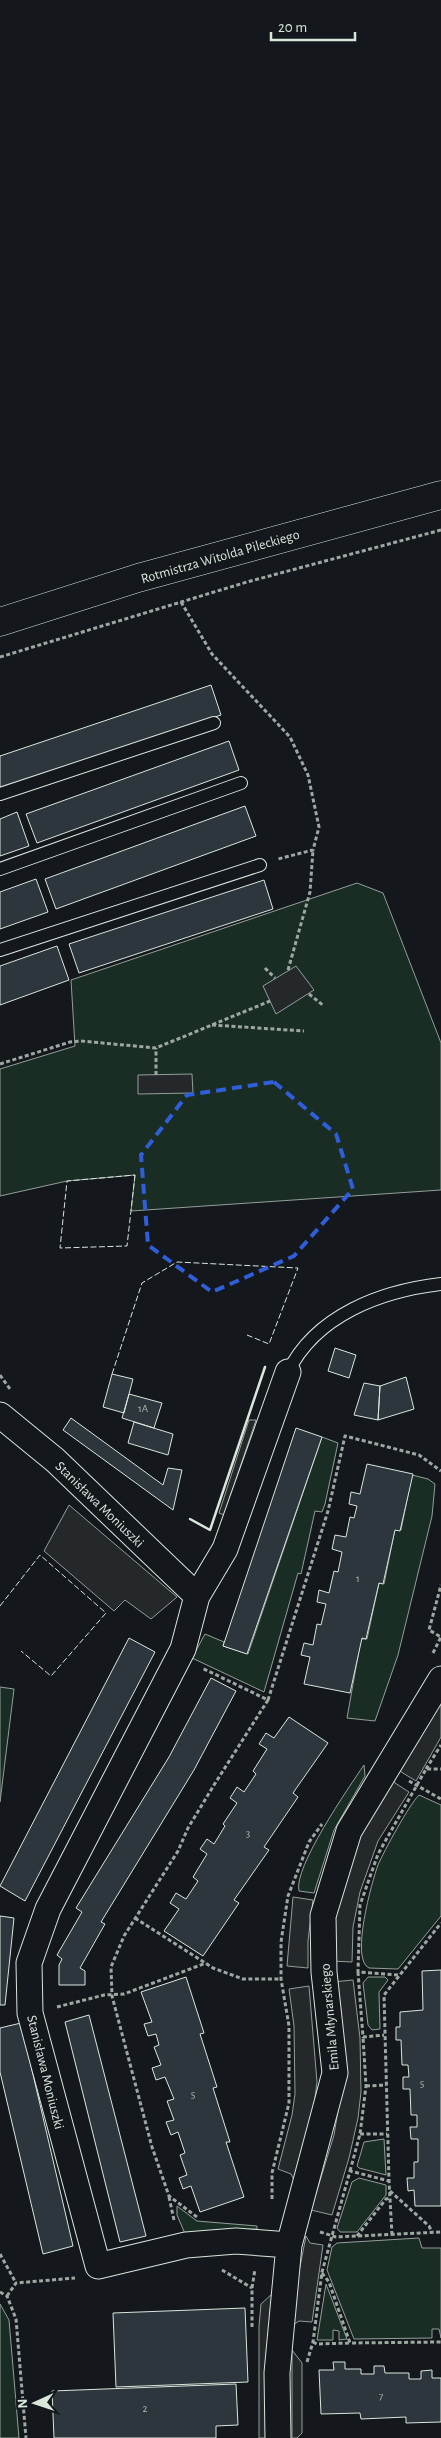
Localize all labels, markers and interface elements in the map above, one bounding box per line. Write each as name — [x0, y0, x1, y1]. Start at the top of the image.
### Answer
scale bar — [271, 10, 355, 42]
text: 20 m — [278, 20, 307, 35]
street label: Rotmistrza Witolda Pileckiego — [139, 528, 301, 586]
house number: 1A — [138, 1403, 149, 1414]
street label: Stanisława Moniuszki — [52, 1459, 146, 1550]
house number: 1 — [356, 1573, 360, 1584]
house number: 3 — [246, 1828, 251, 1839]
street label: Emila Młynarskiego — [318, 1963, 342, 2071]
street label: Stanisława Moniuszki — [24, 2014, 66, 2131]
house number: 5 — [420, 2078, 425, 2089]
house number: 5 — [191, 2089, 196, 2100]
north arrow — [10, 2378, 60, 2428]
house number: 7 — [379, 2391, 384, 2402]
text: N — [16, 2398, 30, 2409]
house number: 2 — [142, 2403, 148, 2414]

